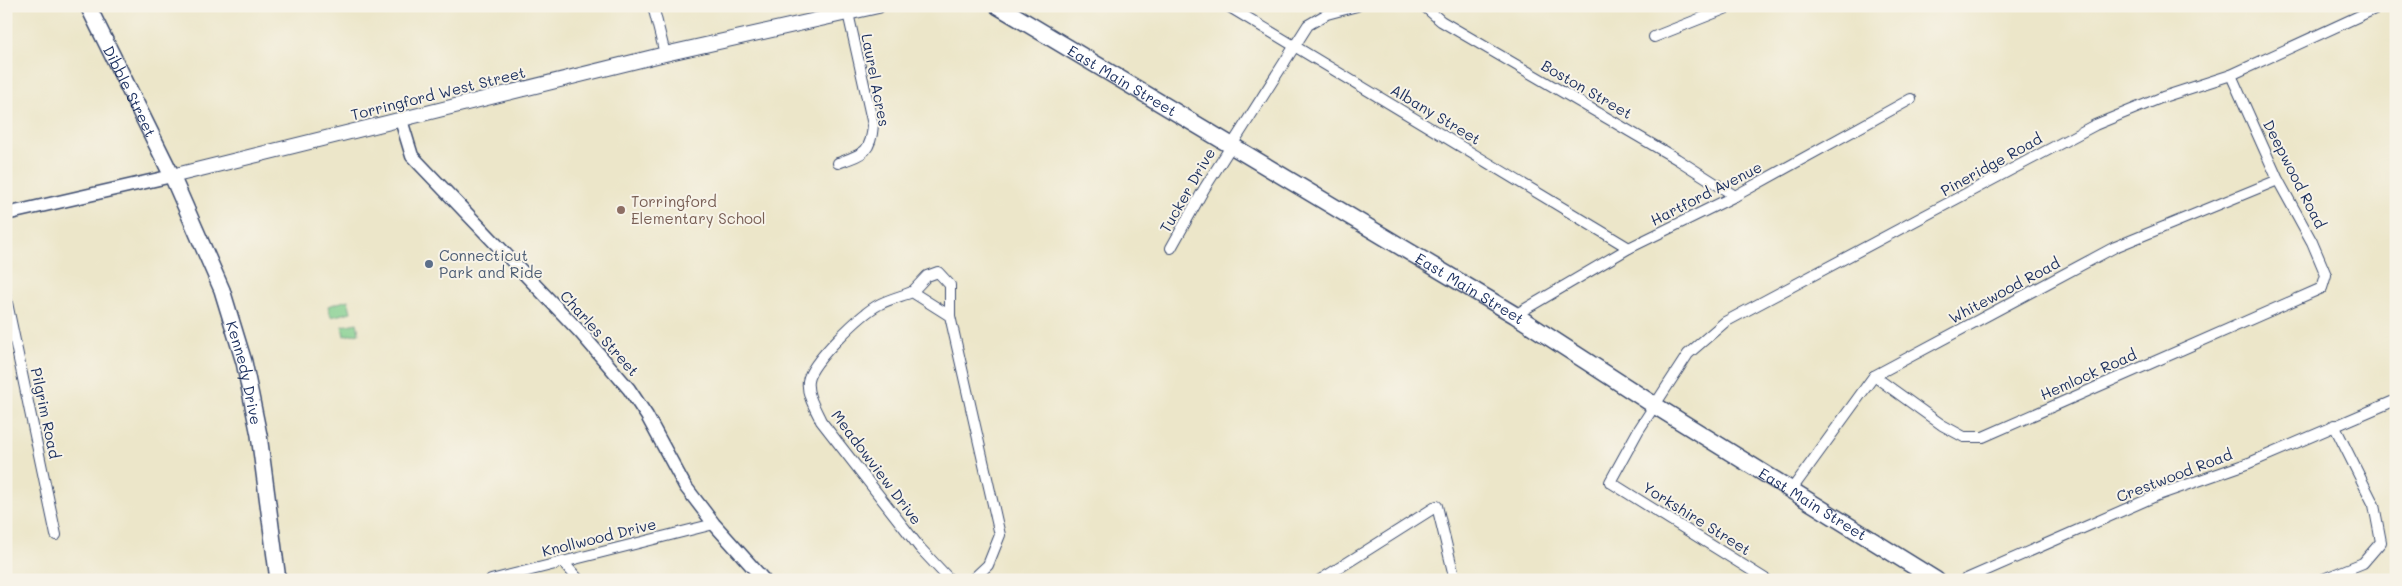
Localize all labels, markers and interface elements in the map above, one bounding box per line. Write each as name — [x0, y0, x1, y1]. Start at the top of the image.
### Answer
street label: Laurel Acres — [857, 32, 895, 128]
street label: East Main Street — [1064, 40, 1181, 121]
street label: Dibble Street — [99, 42, 161, 140]
street label: Boston Street — [1538, 55, 1636, 123]
street label: Torringford West Street — [349, 62, 527, 124]
street label: Albany Street — [1387, 79, 1485, 149]
street label: Deepwood Road — [2259, 116, 2331, 232]
street label: Pineridge Road — [1937, 128, 2045, 200]
street label: Tucker Drive — [1155, 144, 1219, 236]
street label: Hartford Avenue — [1647, 156, 1765, 230]
place label: Torringford Elementary School — [631, 191, 766, 228]
marker: Torringford Elementary School — [615, 204, 627, 216]
place label: Connecticut Park and Ride — [439, 245, 543, 282]
street label: East Main Street — [1412, 248, 1528, 329]
street label: Whitewood Road — [1945, 252, 2063, 328]
marker: Connecticut Park and Ride — [423, 258, 435, 270]
street label: Charles Street — [556, 286, 644, 380]
street label: Kennedy Drive — [222, 318, 267, 426]
street label: Hemlock Road — [2037, 344, 2139, 404]
street label: Pilgrim Road — [27, 366, 65, 460]
street label: Meadowview Drive — [827, 406, 927, 528]
street label: Crestwood Road — [2113, 444, 2235, 506]
street label: East Main Street — [1755, 463, 1871, 545]
street label: Yorkshire Street — [1639, 477, 1755, 559]
street label: Knollwood Drive — [540, 513, 658, 561]

